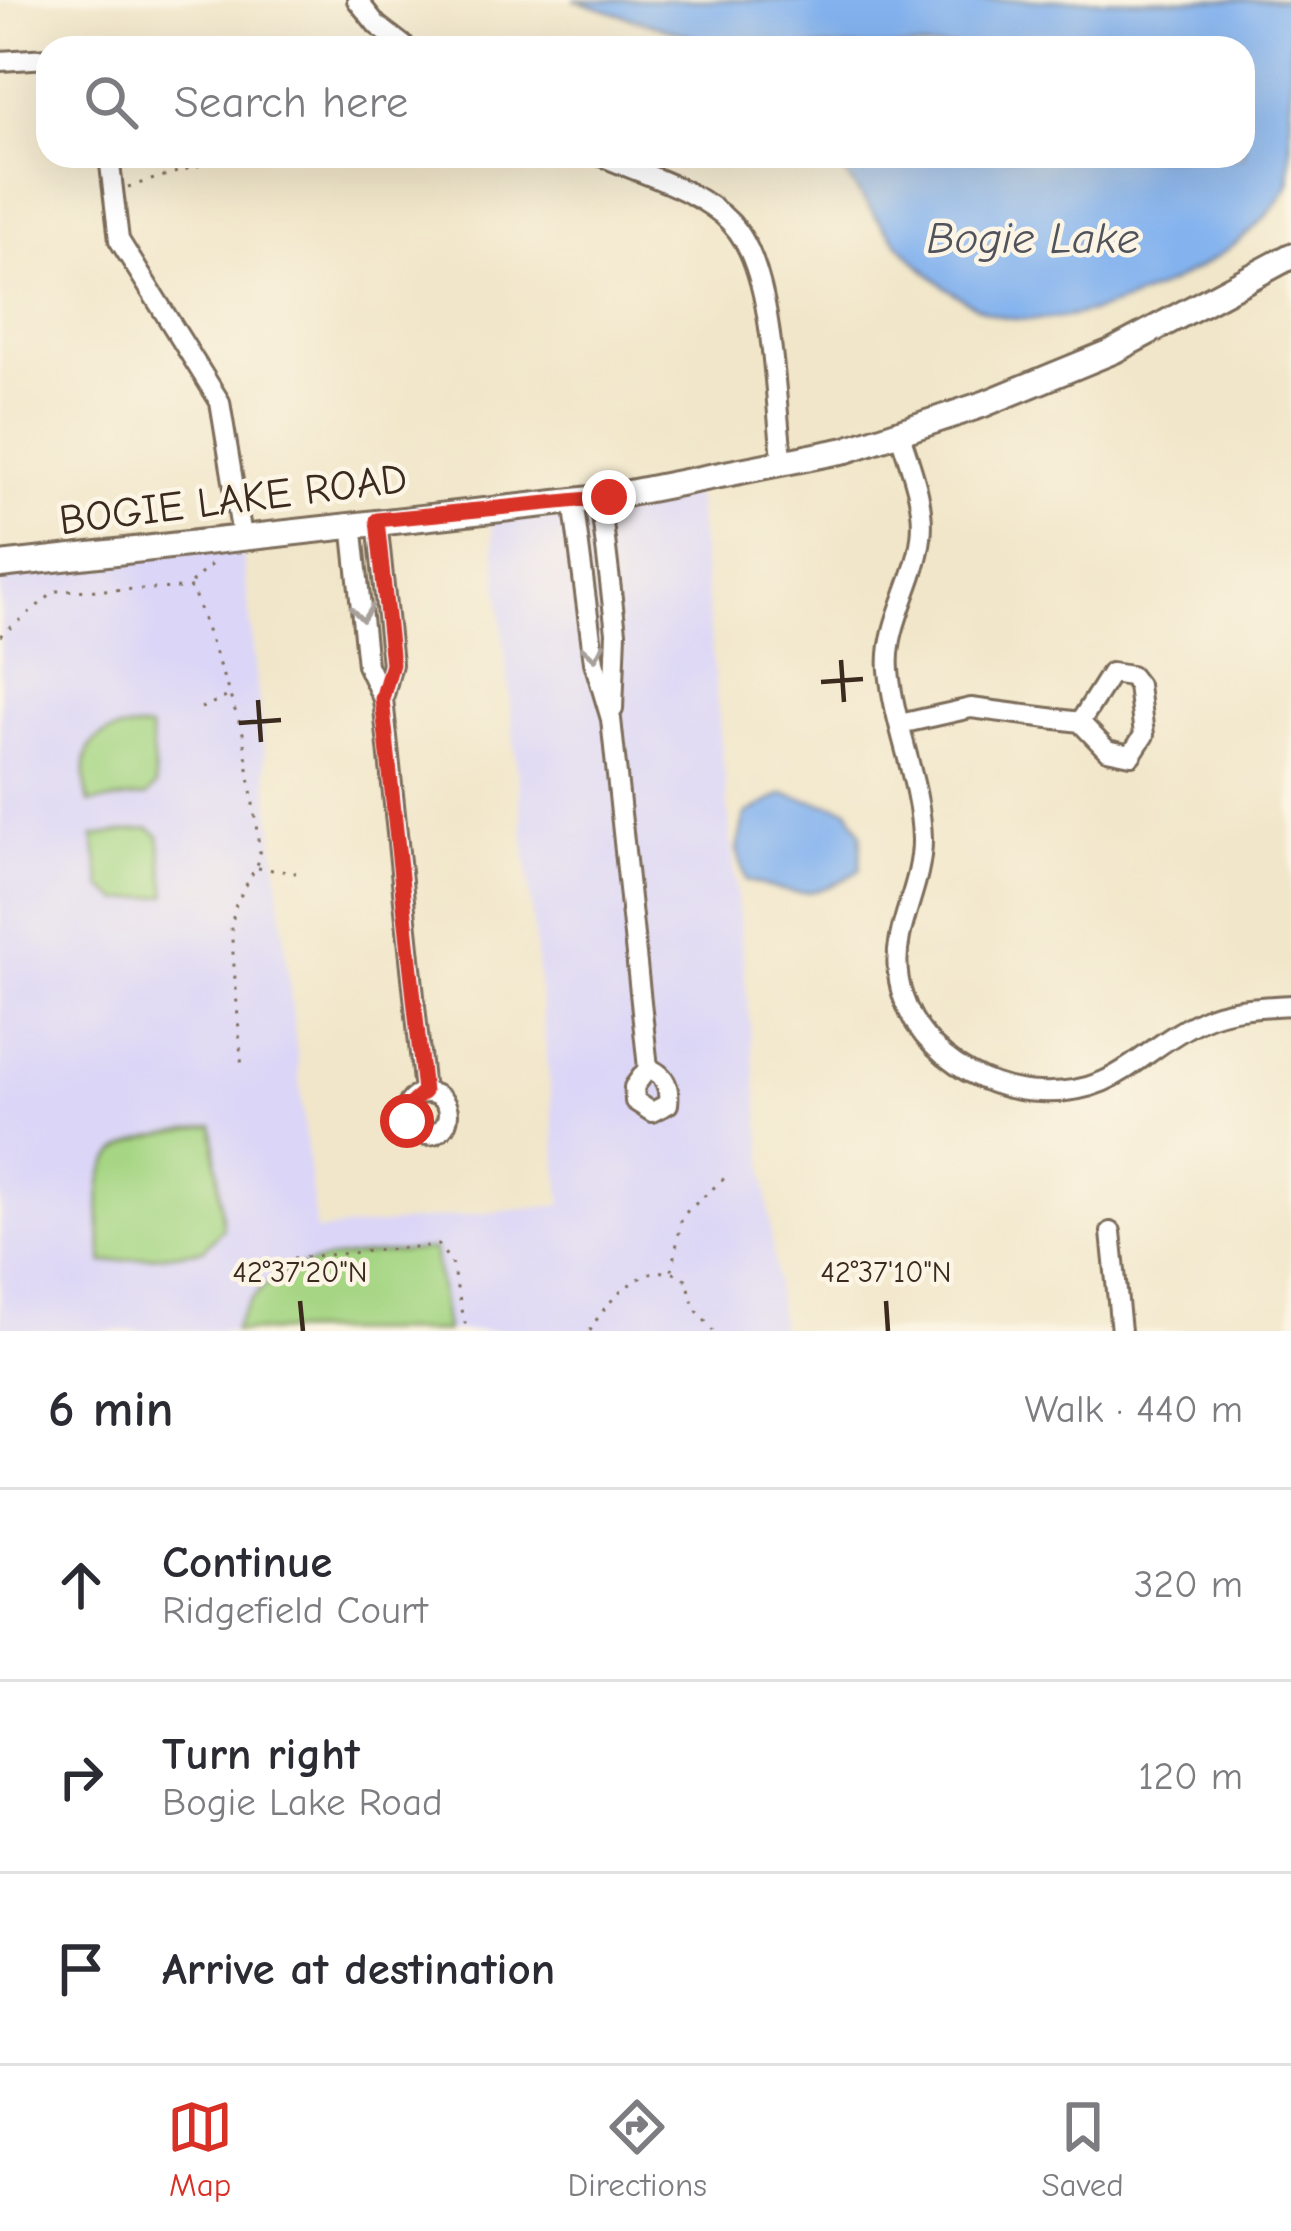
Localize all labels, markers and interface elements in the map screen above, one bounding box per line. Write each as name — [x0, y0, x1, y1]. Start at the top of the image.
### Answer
search box — [36, 36, 1255, 168]
icon: search — [78, 69, 144, 135]
text: Search here — [174, 76, 408, 128]
water label: Bogie Lake — [927, 212, 1139, 264]
street label: BOGIE LAKE ROAD — [56, 454, 410, 545]
route end — [582, 470, 636, 524]
one-way arrow — [349, 604, 374, 623]
one-way arrow — [580, 642, 605, 662]
route start — [380, 1094, 434, 1148]
text: 42°37'20"N — [233, 1255, 367, 1290]
text: 42°37'10"N — [820, 1255, 952, 1290]
text: 6 min — [48, 1380, 174, 1439]
text: Walk · 440 m — [1025, 1387, 1243, 1432]
text: Continue — [162, 1536, 332, 1588]
icon: ahead — [48, 1552, 114, 1618]
text: 320 m — [1134, 1562, 1243, 1607]
text: Ridgefield Court — [162, 1588, 428, 1633]
text: Turn right — [162, 1728, 360, 1780]
icon: right — [48, 1744, 114, 1810]
text: 120 m — [1138, 1754, 1243, 1799]
text: Bogie Lake Road — [162, 1780, 443, 1825]
icon: arrive — [48, 1936, 114, 2002]
text: Arrive at destination — [162, 1943, 555, 1995]
tab: Map — [167, 2094, 233, 2204]
tab: Directions — [568, 2094, 707, 2204]
tab: Saved — [1041, 2094, 1124, 2204]

